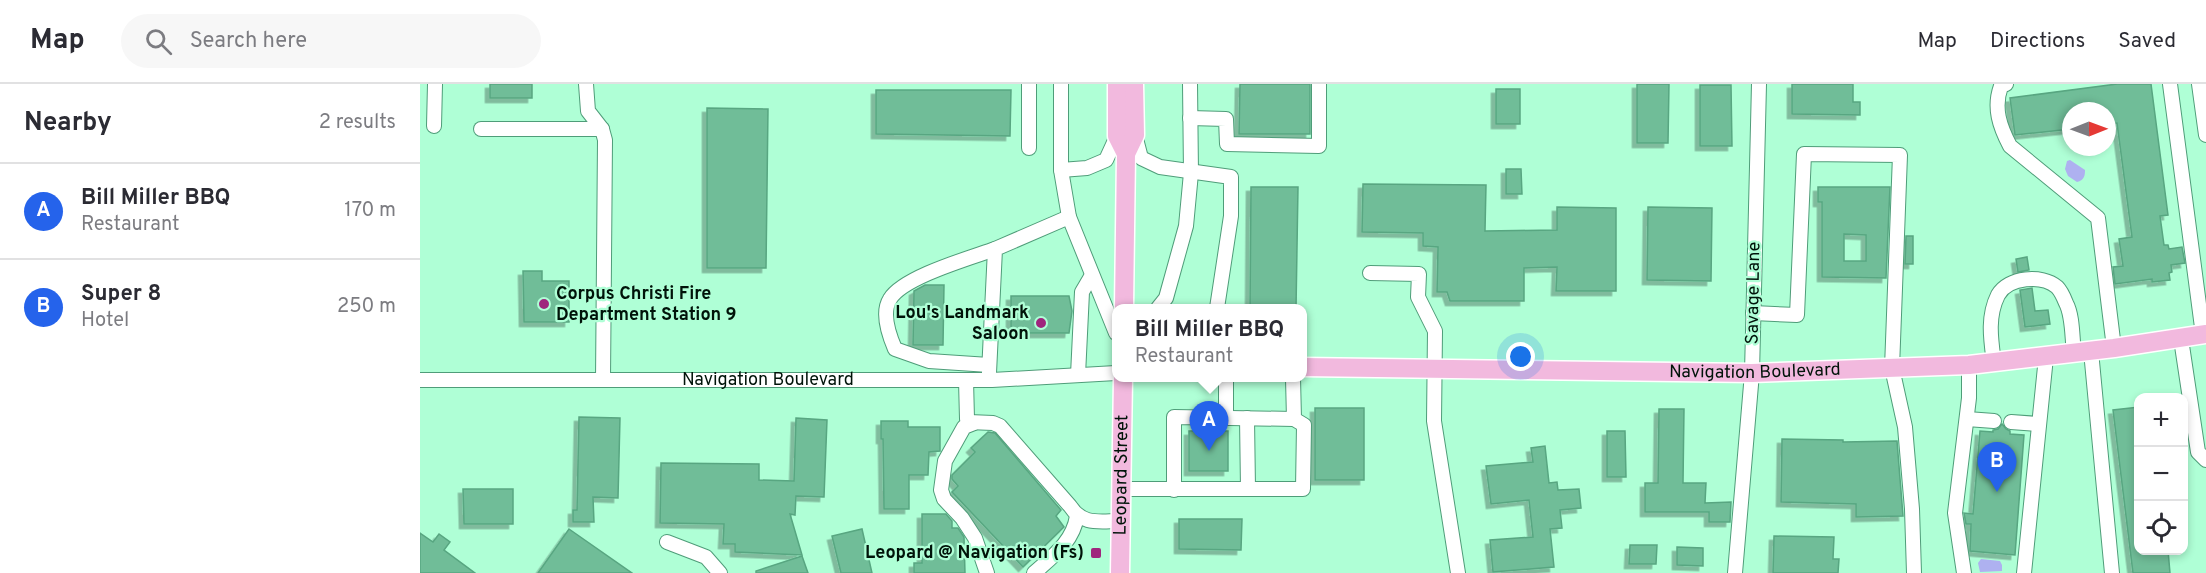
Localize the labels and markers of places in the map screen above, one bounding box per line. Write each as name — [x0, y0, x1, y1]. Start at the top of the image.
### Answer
place label: Corpus Christi Fire Department Station 9 — [556, 283, 737, 327]
marker: Corpus Christi Fire Department Station 9 — [537, 297, 551, 311]
place label: Lou's Landmark Saloon — [895, 302, 1029, 346]
marker: Lou's Landmark Saloon — [1034, 316, 1048, 330]
pin: A — [1190, 402, 1228, 451]
pin: B — [1978, 442, 2016, 492]
place label: Leopard @ Navigation (Fs) — [865, 542, 1084, 565]
marker: Leopard @ Navigation (Fs) — [1089, 546, 1103, 560]

